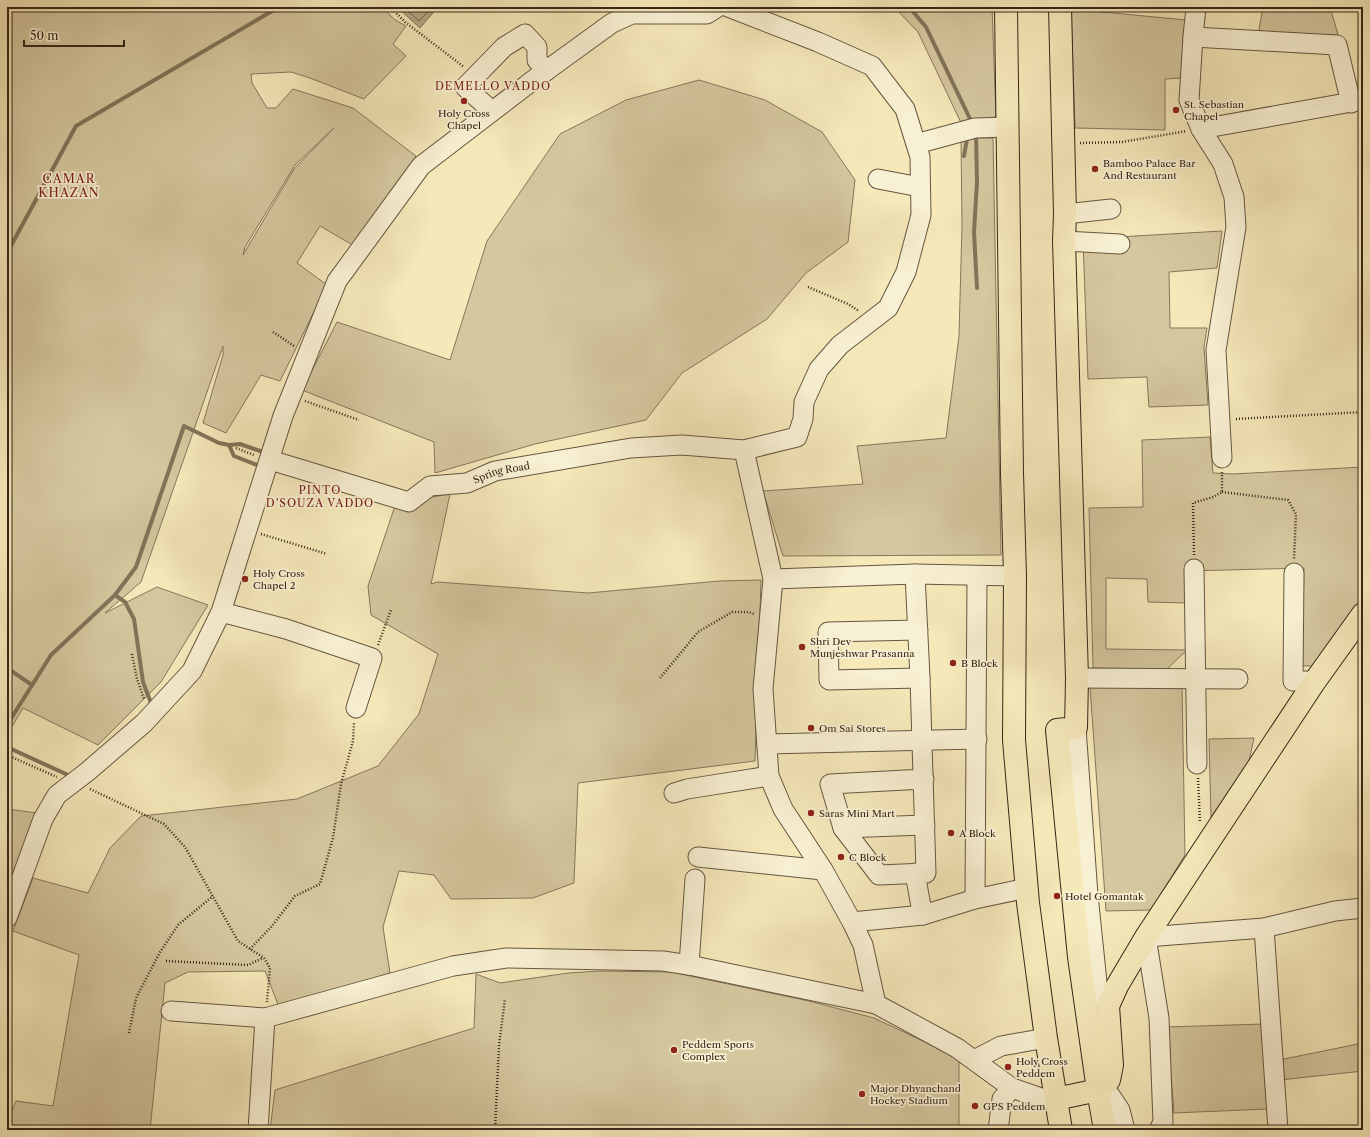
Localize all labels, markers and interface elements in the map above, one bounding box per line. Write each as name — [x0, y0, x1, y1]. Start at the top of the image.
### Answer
scale bar — [24, 22, 124, 48]
text: 50 m — [30, 28, 59, 43]
district label: DEMELLO VADDO — [435, 79, 551, 93]
marker: Holy Cross Chapel — [459, 96, 469, 106]
place label: St. Sebastian Chapel — [1184, 98, 1245, 123]
marker: St. Sebastian Chapel — [1171, 105, 1181, 115]
place label: Holy Cross Chapel — [438, 107, 490, 132]
place label: Bamboo Palace Bar And Restaurant — [1102, 157, 1196, 182]
marker: Bamboo Palace Bar And Restaurant — [1090, 164, 1100, 174]
district label: CAMAR KHAZAN — [38, 171, 100, 200]
street label: Spring Road — [471, 459, 531, 486]
district label: PINTO D’SOUZA VADDO — [266, 483, 374, 510]
place label: Holy Cross Chapel 2 — [253, 567, 305, 592]
marker: Holy Cross Chapel 2 — [240, 574, 250, 584]
place label: Shri Dev Munjeshwar Prasanna — [810, 635, 915, 660]
marker: Shri Dev Munjeshwar Prasanna — [797, 642, 807, 652]
place label: B Block — [961, 657, 999, 670]
marker: B Block — [948, 658, 958, 668]
place label: Om Sai Stores — [819, 722, 886, 735]
marker: Om Sai Stores — [806, 723, 816, 733]
place label: Saras Mini Mart — [819, 807, 895, 820]
marker: Saras Mini Mart — [806, 808, 816, 818]
place label: A Block — [958, 827, 997, 840]
marker: A Block — [946, 828, 956, 838]
place label: C Block — [849, 851, 888, 864]
marker: C Block — [836, 852, 846, 862]
place label: Hotel Gomantak — [1065, 890, 1145, 903]
marker: Hotel Gomantak — [1052, 891, 1062, 901]
place label: Peddem Sports Complex — [682, 1038, 754, 1063]
marker: Peddem Sports Complex — [669, 1045, 679, 1055]
place label: Holy Cross Peddem — [1016, 1055, 1068, 1080]
marker: Holy Cross Peddem — [1003, 1062, 1013, 1072]
place label: Major Dhyanchand Hockey Stadium — [870, 1082, 961, 1107]
marker: Major Dhyanchand Hockey Stadium — [857, 1089, 867, 1099]
place label: GPS Peddem — [983, 1100, 1046, 1113]
marker: GPS Peddem — [970, 1101, 980, 1111]

